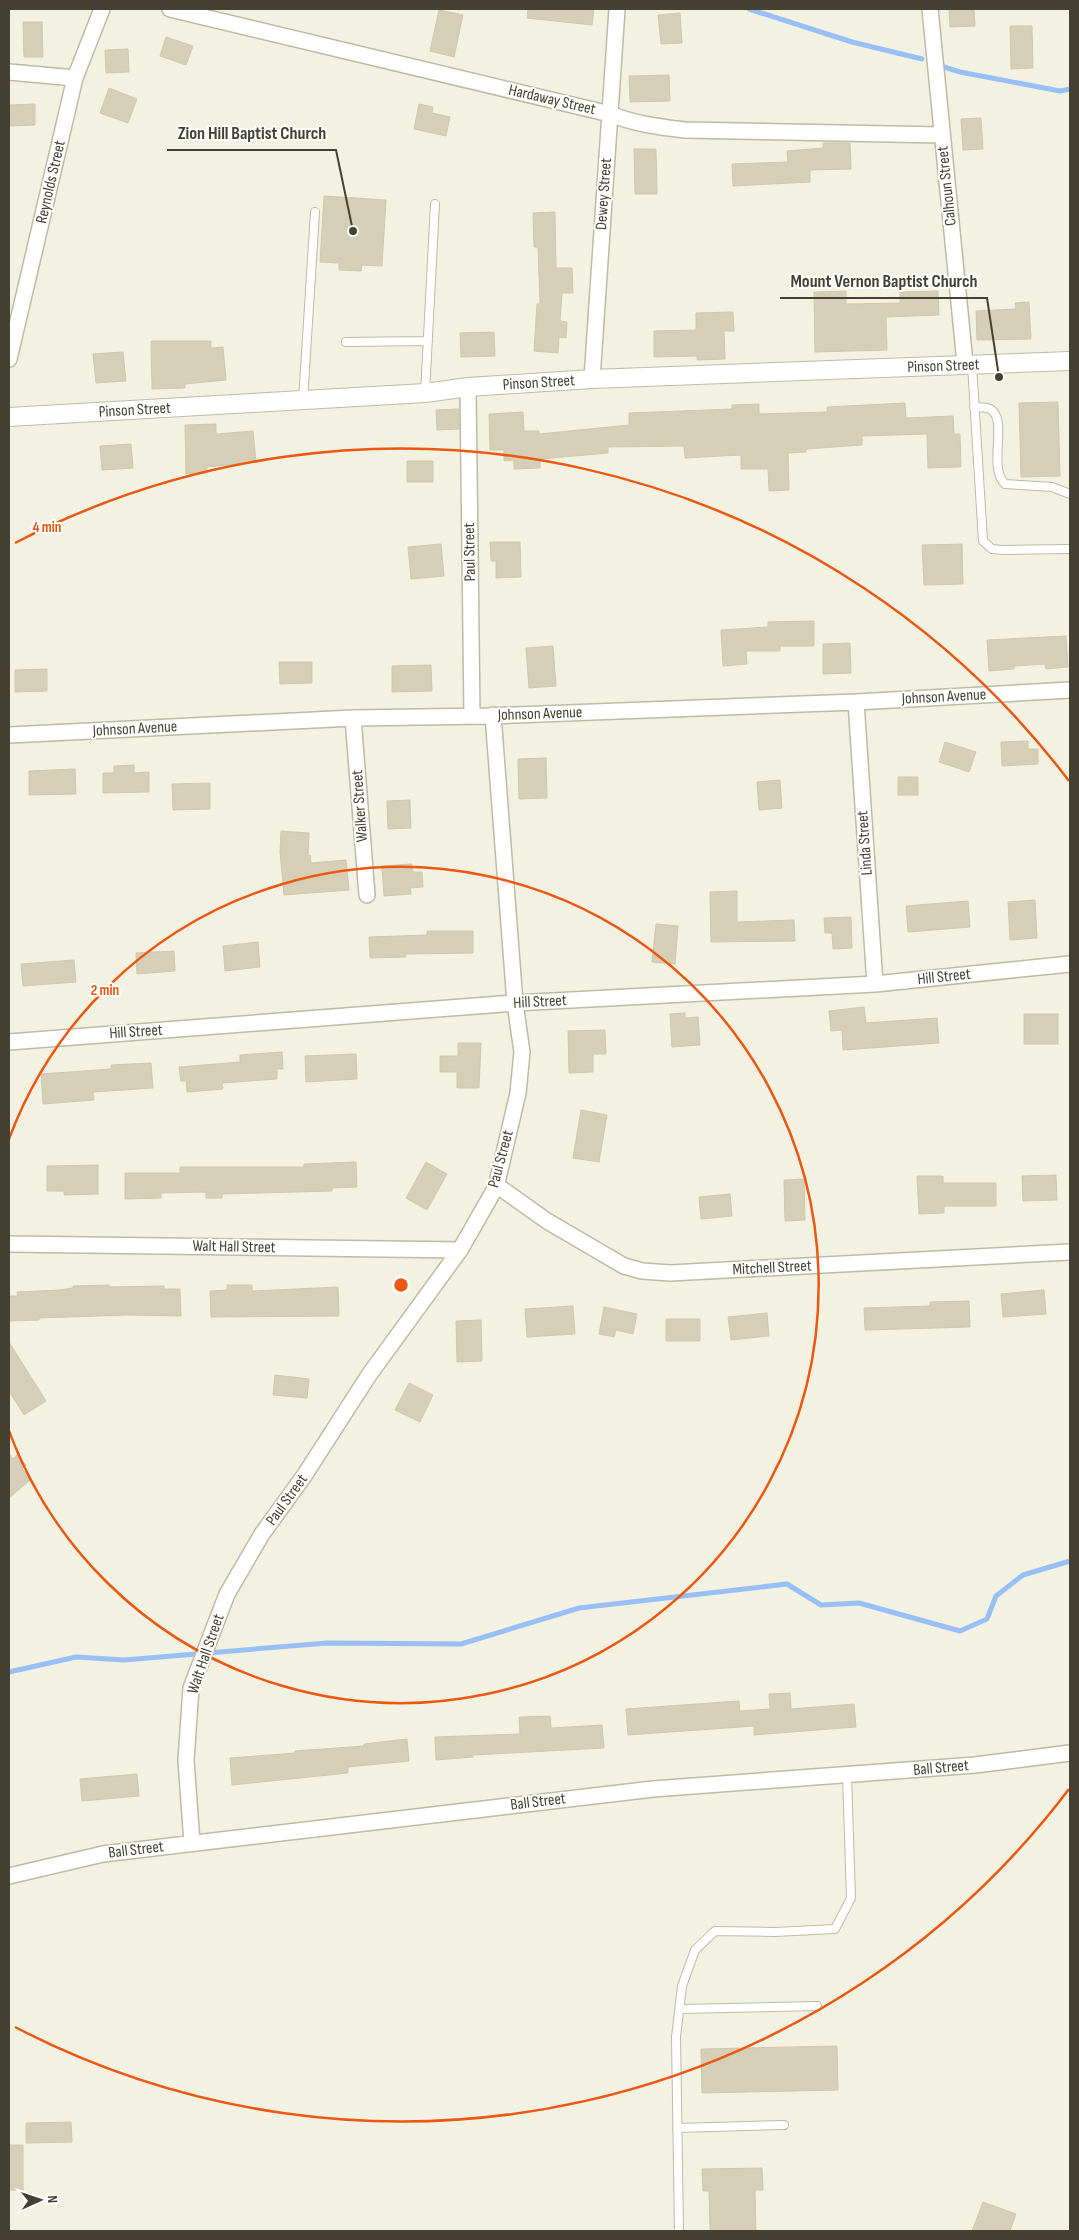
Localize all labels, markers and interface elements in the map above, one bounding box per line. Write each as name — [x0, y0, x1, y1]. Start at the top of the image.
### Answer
street label: Hardaway Street — [507, 81, 597, 119]
callout: Zion Hill Baptist Church — [167, 117, 336, 150]
text: Zion Hill Baptist Church — [178, 123, 326, 144]
street label: Reynolds Street — [32, 138, 70, 225]
street label: Calhoun Street — [933, 145, 961, 227]
street label: Dewey Street — [592, 157, 616, 231]
callout: Mount Vernon Baptist Church — [780, 265, 987, 298]
text: Mount Vernon Baptist Church — [790, 271, 978, 292]
street label: Pinson Street — [907, 355, 980, 377]
street label: Pinson Street — [502, 371, 575, 394]
street label: Pinson Street — [98, 398, 171, 421]
text: 4 min — [33, 518, 61, 537]
street label: Paul Street — [460, 522, 480, 582]
street label: Johnson Avenue — [900, 685, 987, 709]
street label: Johnson Avenue — [496, 703, 583, 725]
street label: Johnson Avenue — [91, 717, 178, 741]
street label: Walker Street — [348, 769, 372, 843]
street label: Linda Street — [853, 810, 877, 876]
street label: Hill Street — [916, 965, 972, 989]
text: 2 min — [91, 981, 119, 1000]
street label: Hill Street — [513, 991, 567, 1013]
street label: Hill Street — [109, 1021, 163, 1043]
street label: Paul Street — [484, 1128, 518, 1190]
street label: Walt Hall Street — [192, 1237, 276, 1257]
street label: Mitchell Street — [732, 1256, 812, 1280]
centre of rings — [392, 1276, 410, 1294]
street label: Paul Street — [262, 1471, 312, 1529]
street label: Walt Hall Street — [183, 1612, 229, 1696]
street label: Ball Street — [912, 1756, 970, 1780]
street label: Ball Street — [509, 1789, 567, 1815]
street label: Ball Street — [107, 1837, 165, 1863]
north arrow — [15, 2175, 65, 2225]
text: N — [44, 2195, 61, 2204]

